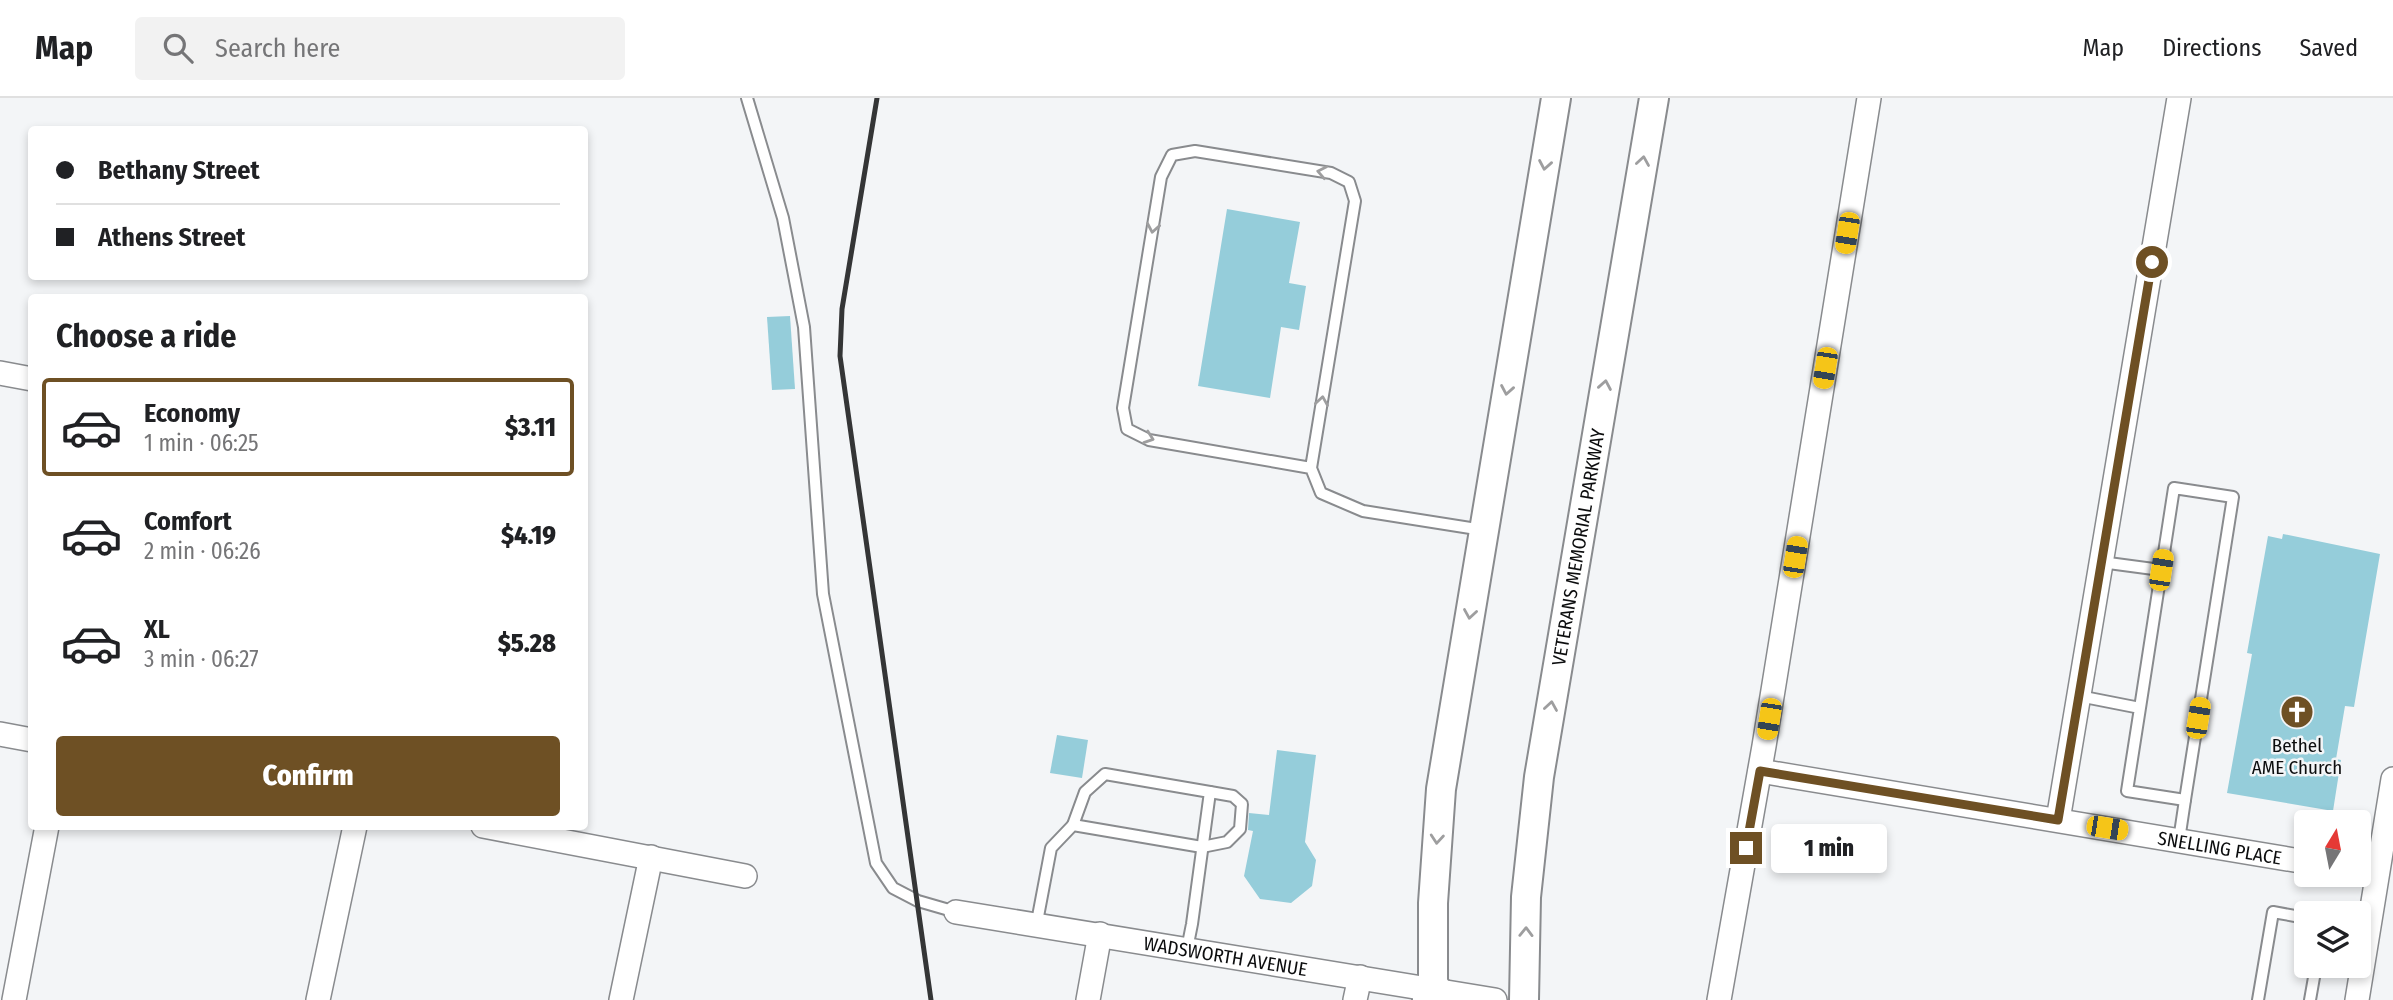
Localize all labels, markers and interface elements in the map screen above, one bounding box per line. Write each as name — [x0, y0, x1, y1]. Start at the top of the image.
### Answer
search box — [135, 17, 625, 80]
text: Map — [35, 28, 93, 68]
icon: search — [159, 29, 197, 67]
text: Search here — [215, 33, 340, 64]
text: Map — [2083, 34, 2124, 62]
text: Directions — [2162, 34, 2261, 62]
text: Saved — [2299, 34, 2358, 62]
text: Bethany Street — [98, 155, 260, 186]
one-way arrow — [1635, 155, 1650, 167]
one-way arrow — [1538, 159, 1553, 171]
one-way arrow — [1316, 166, 1328, 181]
car — [1834, 211, 1861, 255]
text: Athens Street — [98, 222, 245, 253]
one-way arrow — [1146, 222, 1161, 234]
route start — [2136, 246, 2168, 278]
text: Choose a ride — [56, 317, 237, 355]
car — [1812, 346, 1839, 390]
one-way arrow — [1597, 379, 1612, 391]
one-way arrow — [1500, 384, 1515, 396]
one-way arrow — [1314, 395, 1329, 407]
icon: car — [60, 396, 123, 459]
text: Economy — [144, 398, 240, 429]
text: $3.11 — [505, 412, 556, 443]
street label: VETERANS MEMORIAL PARKWAY — [1547, 426, 1609, 667]
text: 1 min · 06:25 — [144, 429, 259, 457]
one-way arrow — [1142, 430, 1154, 444]
icon: car — [60, 504, 123, 567]
text: Comfort — [144, 506, 232, 537]
text: $4.19 — [501, 520, 556, 551]
car — [1782, 535, 1809, 579]
text: 2 min · 06:26 — [144, 537, 261, 565]
car — [2148, 548, 2175, 592]
one-way arrow — [1463, 608, 1478, 620]
icon: car — [60, 612, 123, 675]
text: XL — [144, 614, 170, 645]
text: $5.28 — [498, 628, 556, 659]
text: 3 min · 06:27 — [144, 645, 259, 673]
church icon: Bethel AME Church — [2278, 693, 2316, 731]
car — [2185, 696, 2212, 740]
car — [1756, 697, 1783, 741]
one-way arrow — [1543, 700, 1558, 712]
place label: Bethel AME Church — [2252, 734, 2342, 779]
button: Confirm — [56, 736, 560, 816]
north arrow — [2294, 810, 2371, 887]
map controls — [2294, 810, 2371, 978]
car — [2085, 814, 2130, 842]
callout: 1 min — [1770, 824, 1886, 872]
street label: SNELLING PLACE — [2156, 826, 2283, 869]
route end — [1730, 832, 1762, 864]
one-way arrow — [1430, 834, 1445, 845]
text: 1 min — [1804, 834, 1854, 862]
button: layers — [2294, 901, 2371, 978]
one-way arrow — [1518, 926, 1533, 937]
street label: WADSWORTH AVENUE — [1142, 931, 1309, 981]

